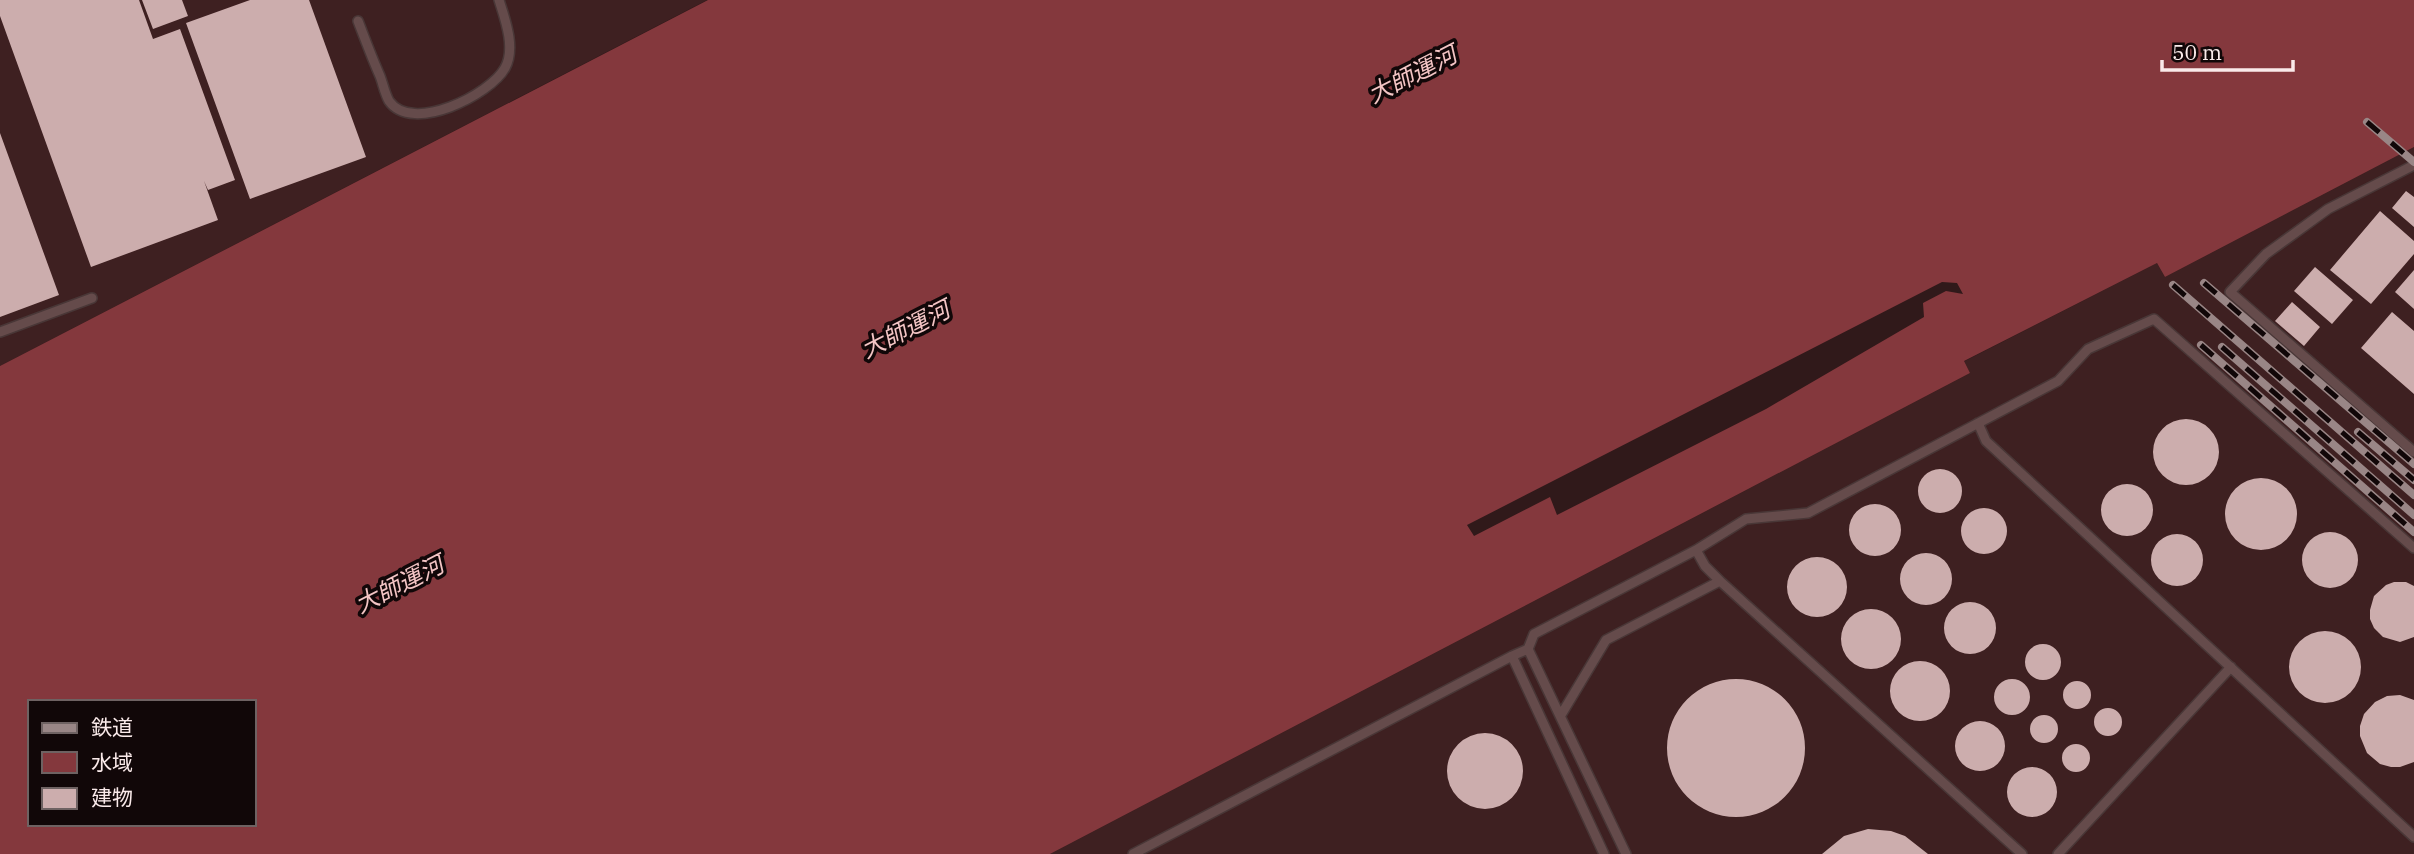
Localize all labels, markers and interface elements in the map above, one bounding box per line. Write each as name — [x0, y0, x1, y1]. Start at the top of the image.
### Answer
scale bar — [2162, 28, 2293, 72]
water label: 大師運河 — [1362, 36, 1466, 110]
text: 50 m — [2172, 38, 2222, 66]
water label: 大師運河 — [855, 291, 959, 365]
water label: 大師運河 — [349, 546, 453, 620]
legend — [28, 700, 256, 826]
text: 鉄道 — [91, 713, 133, 741]
text: 水域 — [91, 748, 133, 776]
text: 建物 — [91, 783, 133, 811]

